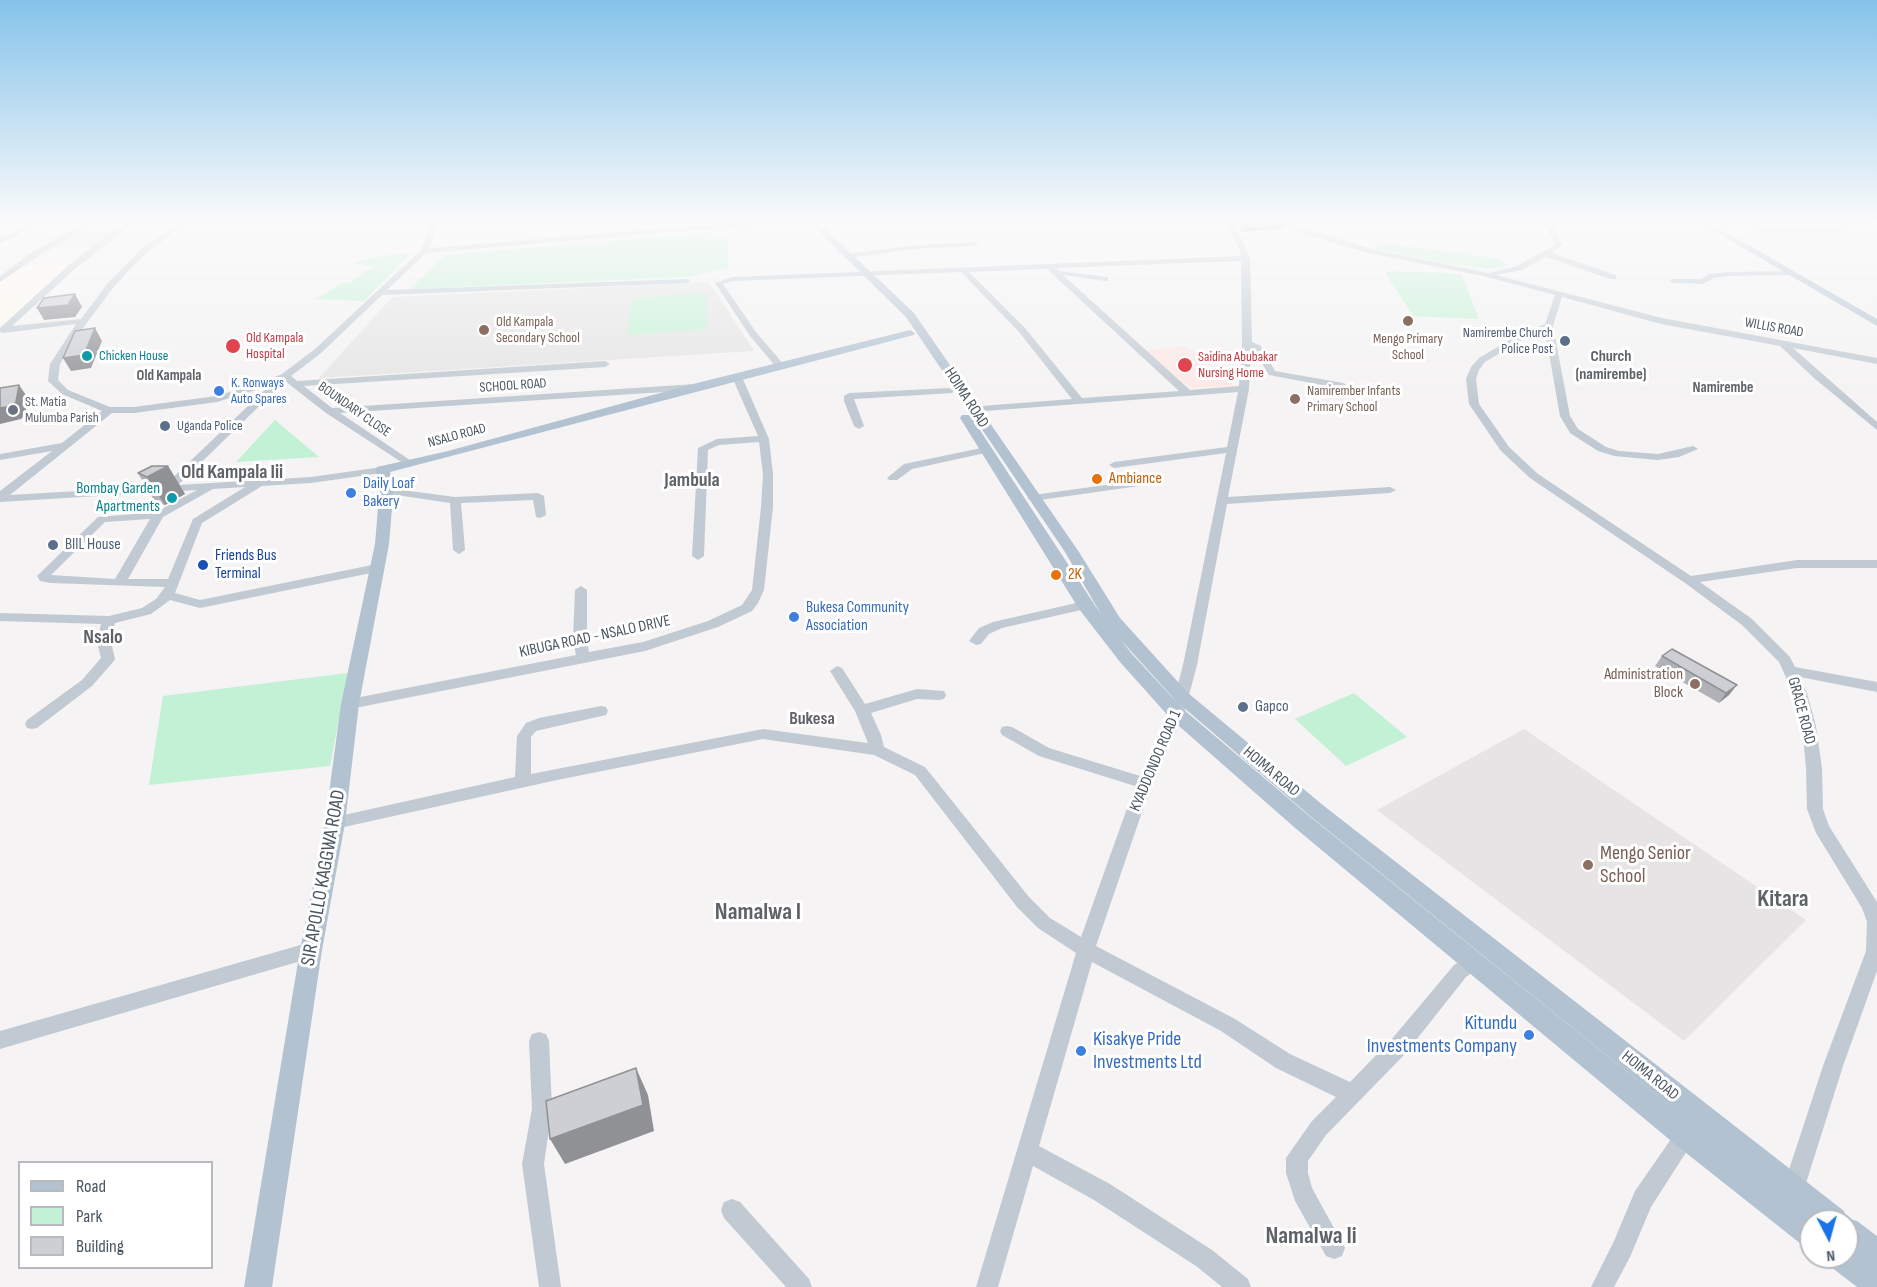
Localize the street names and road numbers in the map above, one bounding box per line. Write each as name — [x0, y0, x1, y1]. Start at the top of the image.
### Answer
street label: WILLIS ROAD — [1743, 315, 1805, 341]
street label: HOIMA ROAD — [939, 364, 993, 432]
street label: SCHOOL ROAD — [479, 375, 547, 397]
street label: BOUNDARY CLOSE — [315, 379, 393, 441]
street label: NSALO ROAD — [426, 420, 488, 452]
street label: KIBUGA ROAD - NSALO DRIVE — [518, 612, 672, 662]
street label: GRACE ROAD — [1783, 675, 1819, 747]
street label: KYADDONDO ROAD 1 — [1126, 707, 1186, 815]
street label: HOIMA ROAD — [1239, 743, 1303, 801]
street label: SIR APOLLO KAGGWA ROAD — [297, 788, 351, 968]
street label: HOIMA ROAD — [1618, 1047, 1682, 1105]

